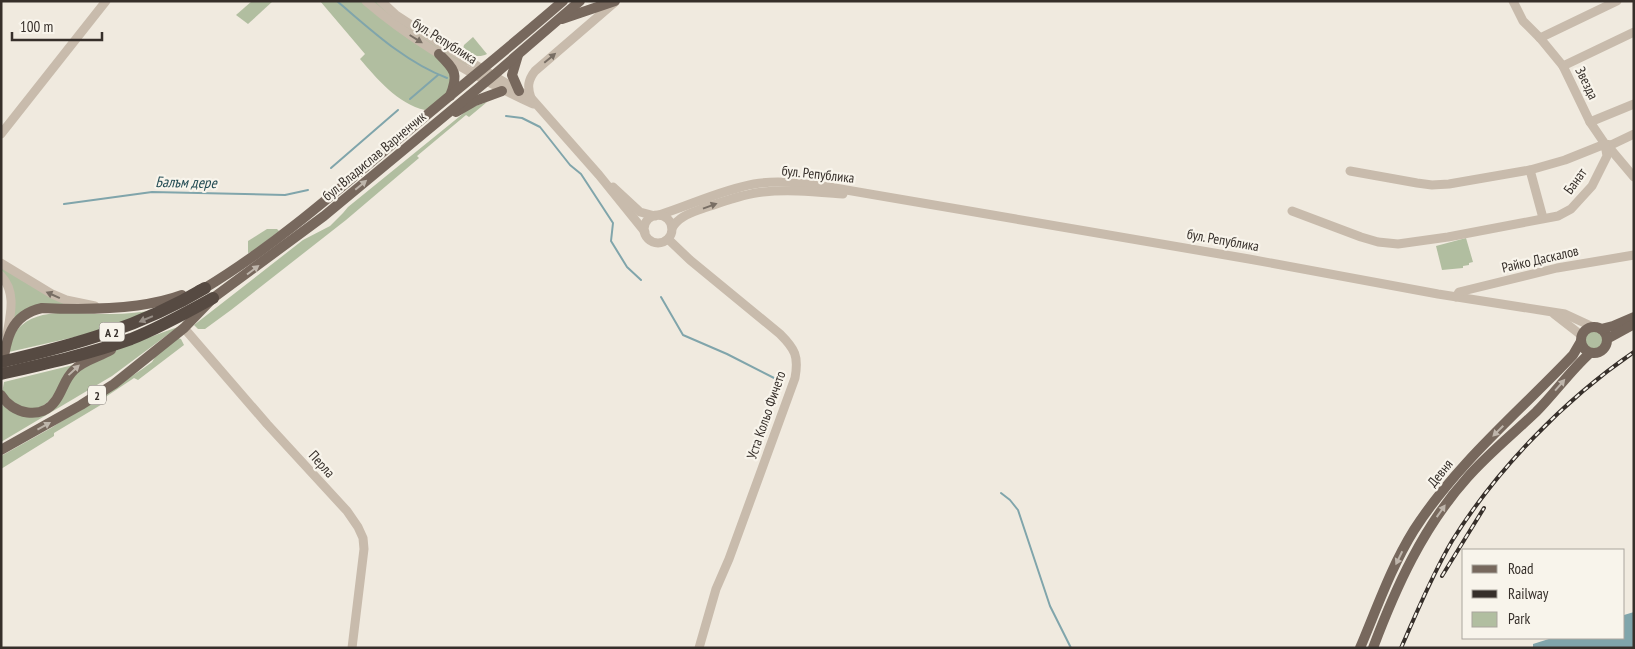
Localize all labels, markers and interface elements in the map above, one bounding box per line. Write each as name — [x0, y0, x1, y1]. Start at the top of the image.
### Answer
scale bar — [12, 10, 102, 42]
street label: бул. Република — [409, 14, 481, 68]
text: 100 m — [20, 17, 53, 36]
one-way arrow — [409, 34, 422, 44]
one-way arrow — [543, 53, 556, 64]
street label: Звезда — [1571, 64, 1603, 102]
street label: бул. Владислав Варненчик — [319, 107, 430, 205]
street label: бул. Република — [781, 161, 855, 187]
street label: Банат — [1559, 164, 1591, 198]
water label: Балъм дере — [155, 172, 218, 192]
one-way arrow — [354, 179, 367, 190]
one-way arrow — [703, 202, 718, 210]
street label: бул. Република — [1185, 225, 1261, 255]
street label: Райко Даскалов — [1500, 241, 1581, 277]
one-way arrow — [246, 265, 260, 275]
one-way arrow — [46, 290, 60, 298]
one-way arrow — [139, 315, 153, 323]
road number: A 2 — [100, 322, 124, 342]
one-way arrow — [68, 364, 80, 376]
street label: Уста Кольо Фичето — [742, 368, 790, 462]
one-way arrow — [1554, 380, 1566, 392]
road number: 2 — [88, 386, 106, 404]
one-way arrow — [37, 422, 50, 431]
one-way arrow — [1492, 425, 1504, 437]
street label: Перла — [305, 447, 339, 481]
street label: Девня — [1423, 456, 1457, 490]
one-way arrow — [1436, 504, 1446, 517]
legend — [1462, 549, 1625, 639]
one-way arrow — [1394, 551, 1402, 565]
text: Road — [1508, 559, 1534, 578]
text: Railway — [1508, 584, 1549, 603]
text: Park — [1508, 609, 1530, 628]

